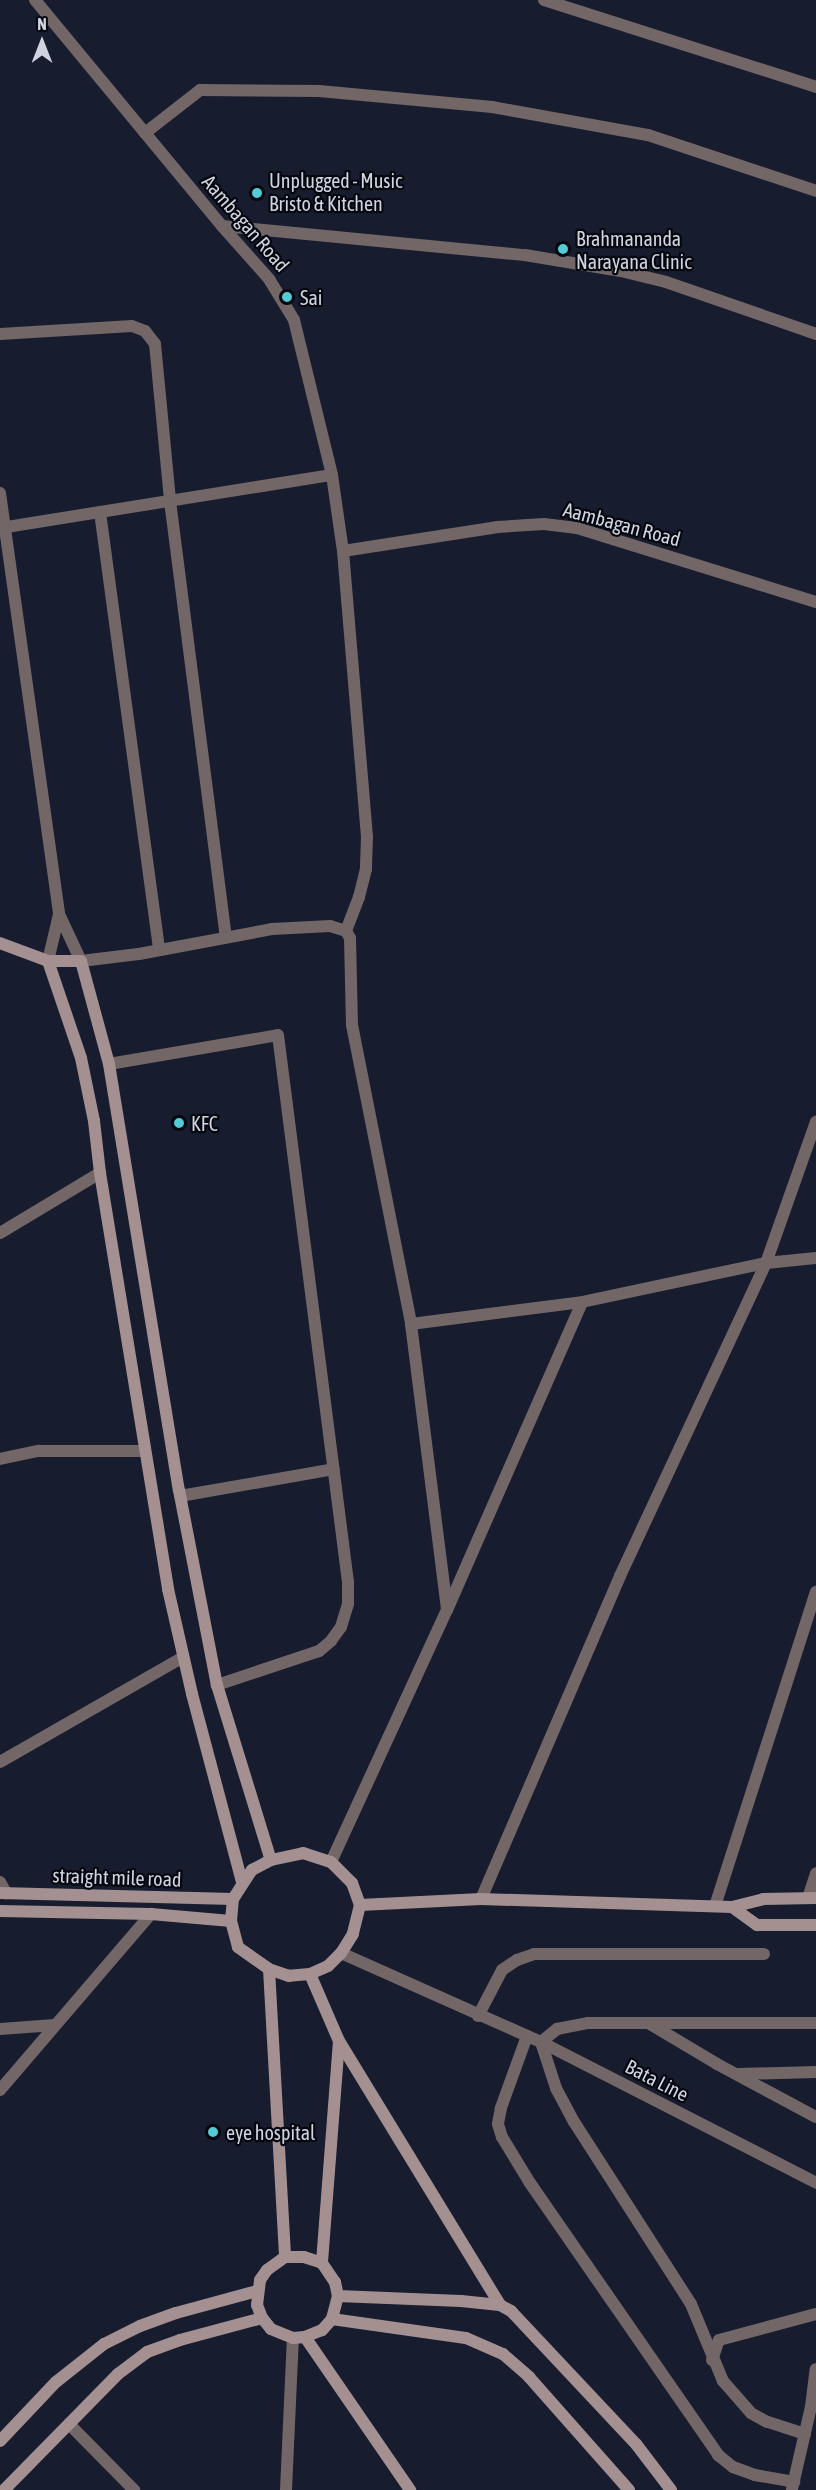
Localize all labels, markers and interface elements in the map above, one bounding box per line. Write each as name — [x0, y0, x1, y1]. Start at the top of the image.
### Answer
north arrow — [12, 12, 72, 72]
text: N — [37, 15, 47, 33]
place label: Unplugged - Music Bristo & Kitchen — [269, 169, 402, 216]
street label: Aambagan Road — [197, 170, 295, 276]
marker: Unplugged - Music Bristo & Kitchen — [250, 186, 264, 200]
place label: Brahmananda Narayana Clinic — [576, 226, 692, 273]
marker: Brahmananda Narayana Clinic — [554, 240, 572, 258]
place label: Sai — [300, 285, 322, 309]
marker: Sai — [278, 288, 296, 306]
street label: Aambagan Road — [561, 497, 683, 551]
place label: KFC — [191, 1111, 218, 1135]
marker: KFC — [172, 1116, 186, 1130]
street label: straight mile road — [52, 1863, 182, 1891]
street label: Bata Line — [621, 2054, 693, 2106]
place label: eye hospital — [226, 2120, 315, 2144]
marker: eye hospital — [204, 2123, 222, 2141]

